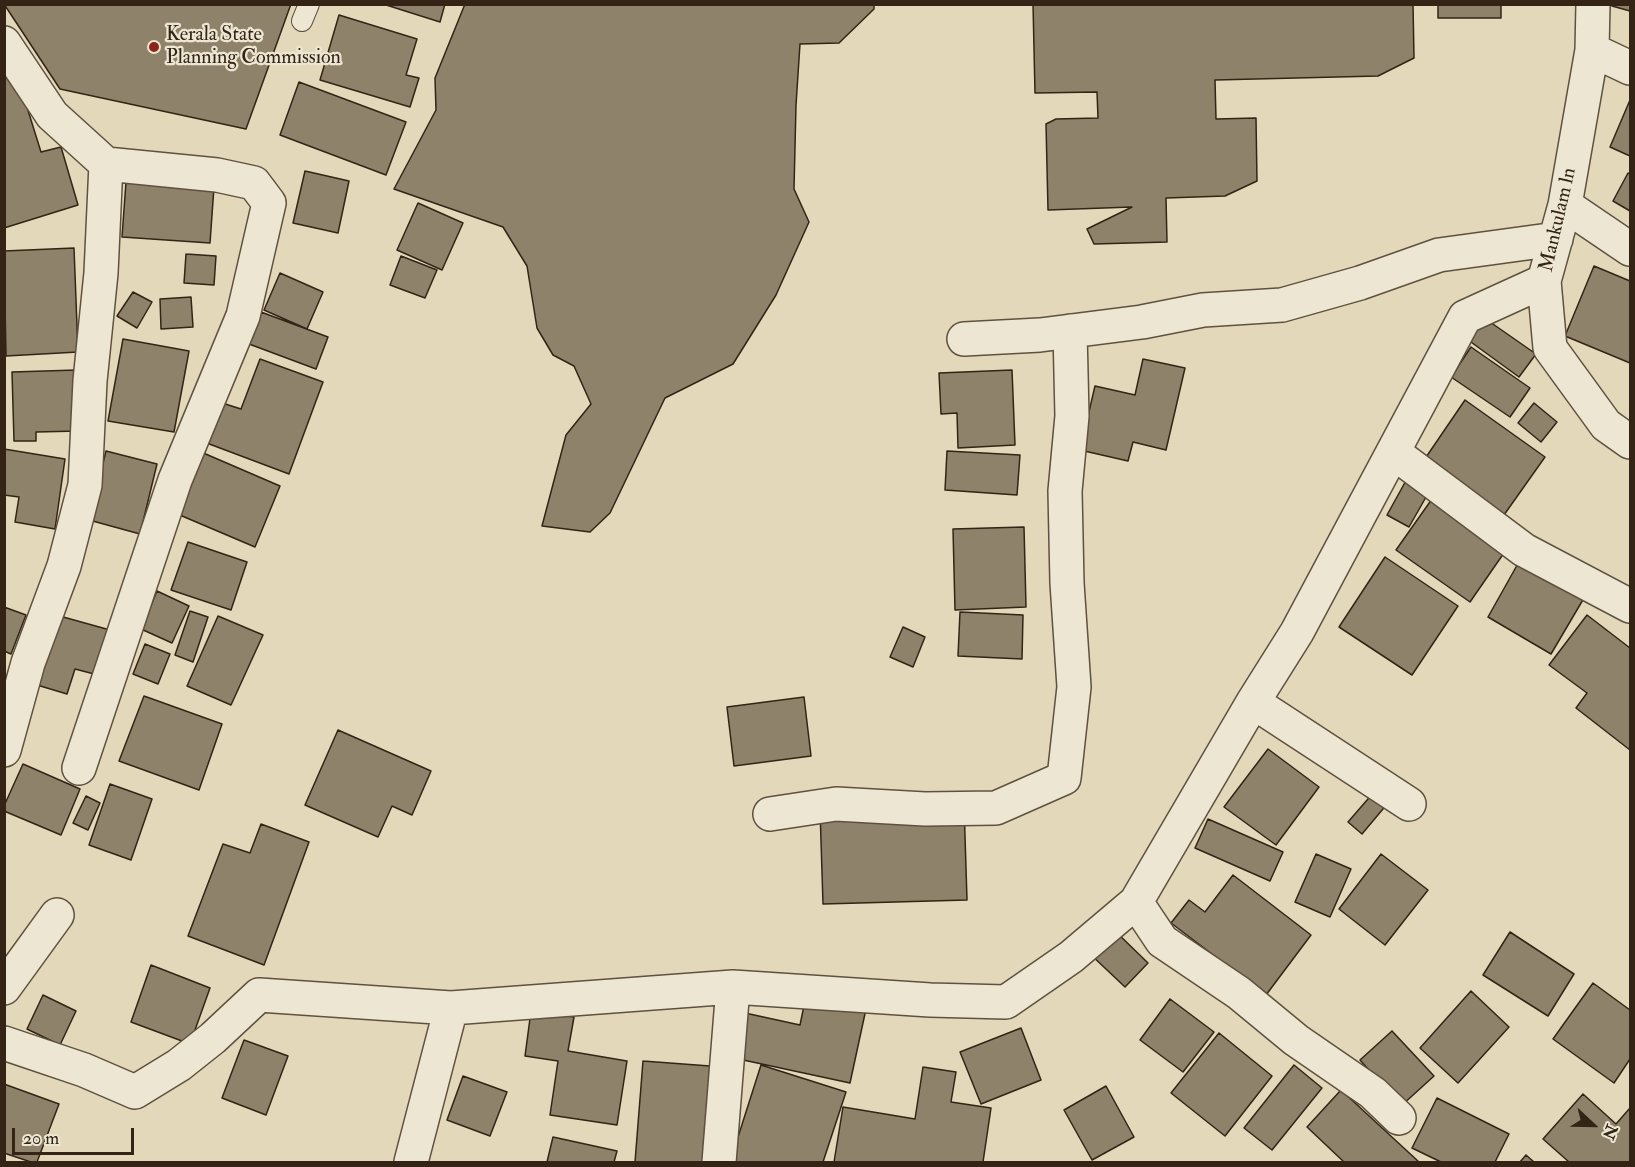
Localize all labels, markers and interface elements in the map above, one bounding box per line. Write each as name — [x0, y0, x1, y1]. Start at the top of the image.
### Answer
place label: Kerala State Planning Commission — [166, 24, 341, 71]
marker: Kerala State Planning Commission — [147, 40, 161, 54]
street label: Mankulam ln — [1535, 166, 1583, 274]
north arrow — [1563, 1095, 1623, 1155]
scale bar — [15, 1116, 136, 1154]
text: N — [1598, 1121, 1622, 1142]
text: 20 m — [23, 1127, 59, 1150]

